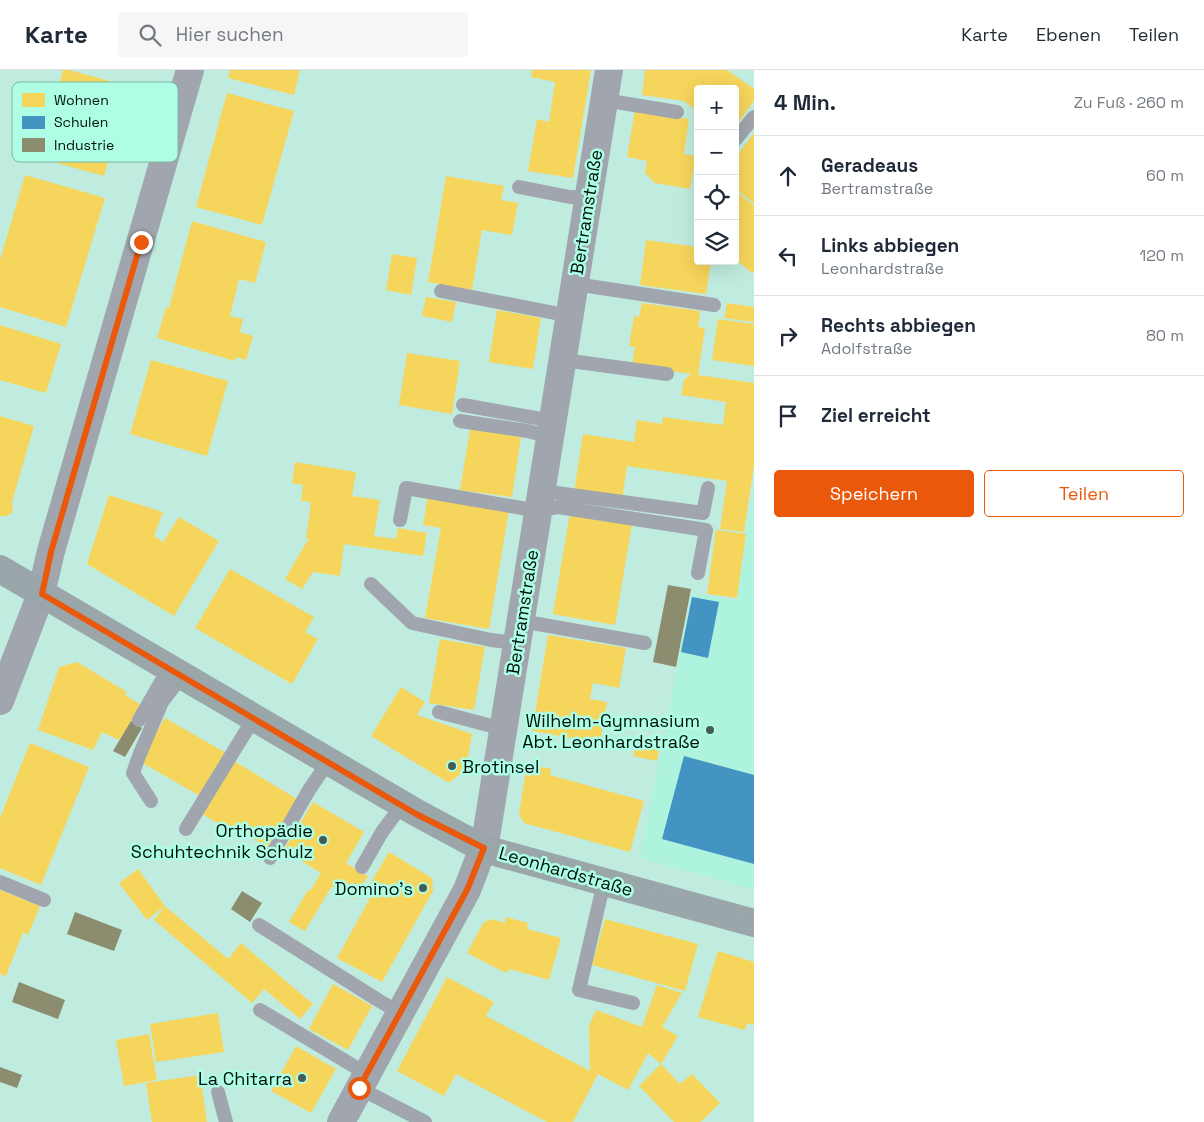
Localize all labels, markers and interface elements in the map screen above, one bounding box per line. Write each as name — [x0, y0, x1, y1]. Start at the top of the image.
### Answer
search box — [118, 12, 468, 57]
text: Karte — [25, 19, 88, 50]
icon: search — [136, 21, 164, 49]
text: Hier suchen — [176, 22, 284, 47]
text: Karte — [961, 23, 1008, 46]
text: Ebenen — [1036, 23, 1101, 46]
text: Teilen — [1129, 23, 1179, 46]
legend — [12, 82, 178, 162]
map controls — [694, 85, 739, 265]
button: + — [694, 85, 739, 130]
text: 4 Min. — [774, 89, 836, 116]
text: Wohnen — [54, 91, 109, 109]
text: Zu Fuß · 260 m — [1074, 92, 1184, 113]
text: Schulen — [54, 113, 108, 131]
button: − — [694, 130, 739, 175]
text: Industrie — [54, 136, 114, 154]
street label: Bertramstraße — [565, 148, 607, 276]
text: Geradeaus — [821, 153, 918, 178]
icon: ahead — [774, 162, 802, 190]
text: 60 m — [1146, 165, 1184, 186]
button: locate — [694, 175, 739, 220]
text: Bertramstraße — [821, 178, 933, 199]
button: layers — [694, 220, 739, 265]
route end — [130, 231, 153, 254]
text: Links abbiegen — [821, 233, 959, 258]
icon: left — [774, 242, 802, 270]
text: 120 m — [1140, 245, 1184, 266]
text: Leonhardstraße — [821, 258, 944, 279]
text: Rechts abbiegen — [821, 313, 976, 338]
icon: right — [774, 322, 802, 350]
text: 80 m — [1146, 325, 1184, 346]
text: Adolfstraße — [821, 338, 912, 359]
icon: arrive — [774, 402, 802, 430]
text: Ziel erreicht — [821, 403, 931, 428]
button: Speichern — [774, 470, 974, 517]
button: Teilen — [984, 470, 1184, 517]
street label: Bertramstraße — [501, 548, 543, 676]
place label: Wilhelm-Gymnasium Abt. Leonhardstraße — [522, 709, 700, 753]
marker: Wilhelm-Gymnasium Abt. Leonhardstraße — [704, 724, 716, 736]
place label: Brotinsel — [462, 755, 539, 778]
marker: Brotinsel — [446, 760, 458, 772]
place label: Orthopädie Schuhtechnik Schulz — [131, 819, 313, 863]
marker: Orthopädie Schuhtechnik Schulz — [317, 834, 329, 846]
street label: Leonhardstraße — [496, 841, 636, 901]
place label: Domino's — [335, 877, 413, 900]
marker: Domino's — [417, 882, 429, 894]
place label: La Chitarra — [198, 1067, 292, 1090]
marker: La Chitarra — [296, 1072, 308, 1084]
route start — [348, 1077, 371, 1100]

